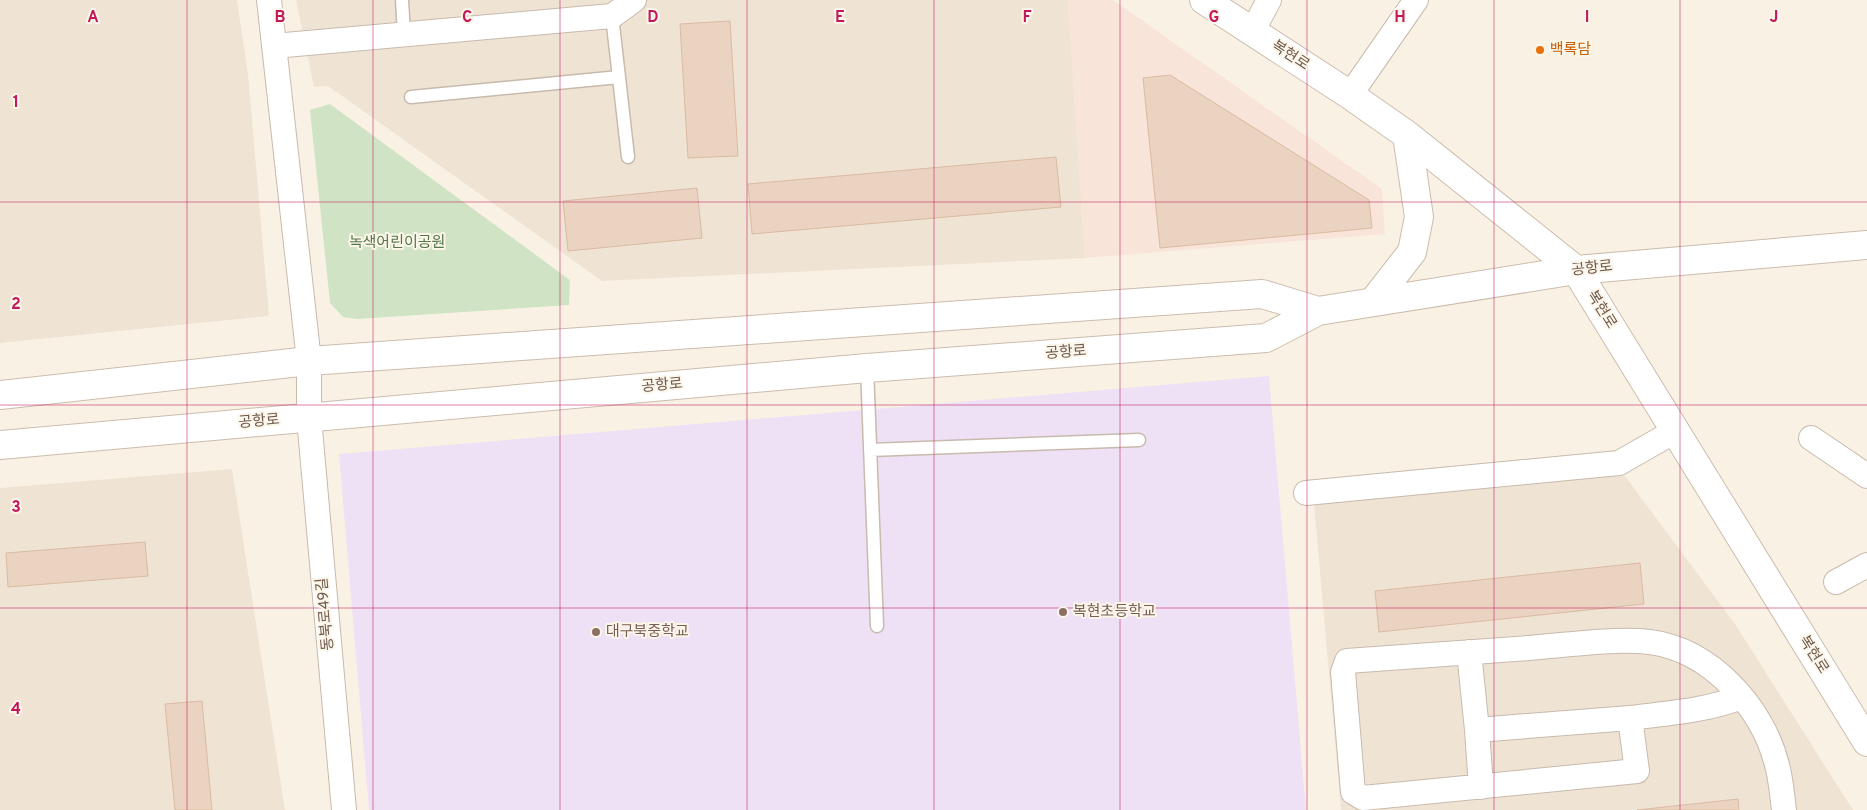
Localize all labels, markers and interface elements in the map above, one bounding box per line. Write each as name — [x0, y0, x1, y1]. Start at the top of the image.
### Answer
text: A — [87, 8, 99, 28]
text: B — [274, 8, 286, 28]
text: C — [462, 8, 472, 28]
text: D — [647, 8, 659, 28]
text: E — [835, 8, 845, 28]
text: F — [1022, 8, 1032, 28]
text: G — [1209, 8, 1219, 28]
text: H — [1394, 8, 1406, 28]
text: I — [1585, 8, 1589, 28]
text: J — [1770, 8, 1778, 28]
street label: 복현로 — [1267, 36, 1313, 75]
place label: 백록담 — [1550, 41, 1592, 60]
marker: 백록담 — [1534, 44, 1546, 56]
text: 1 — [13, 93, 19, 113]
park label: 녹색어린이공원 — [349, 234, 445, 253]
street label: 공항로 — [1570, 257, 1614, 281]
street label: 복현로 — [1582, 287, 1621, 333]
text: 2 — [11, 295, 21, 315]
street label: 공항로 — [1045, 342, 1087, 364]
street label: 공항로 — [641, 375, 683, 397]
street label: 공항로 — [238, 411, 280, 433]
text: 3 — [11, 498, 21, 518]
street label: 동북로49길 — [313, 577, 339, 651]
place label: 복현초등학교 — [1073, 602, 1156, 622]
marker: 복현초등학교 — [1057, 606, 1069, 618]
place label: 대구북중학교 — [606, 622, 689, 642]
marker: 대구북중학교 — [590, 626, 602, 638]
street label: 복현로 — [1794, 632, 1833, 678]
text: 4 — [11, 700, 21, 720]

